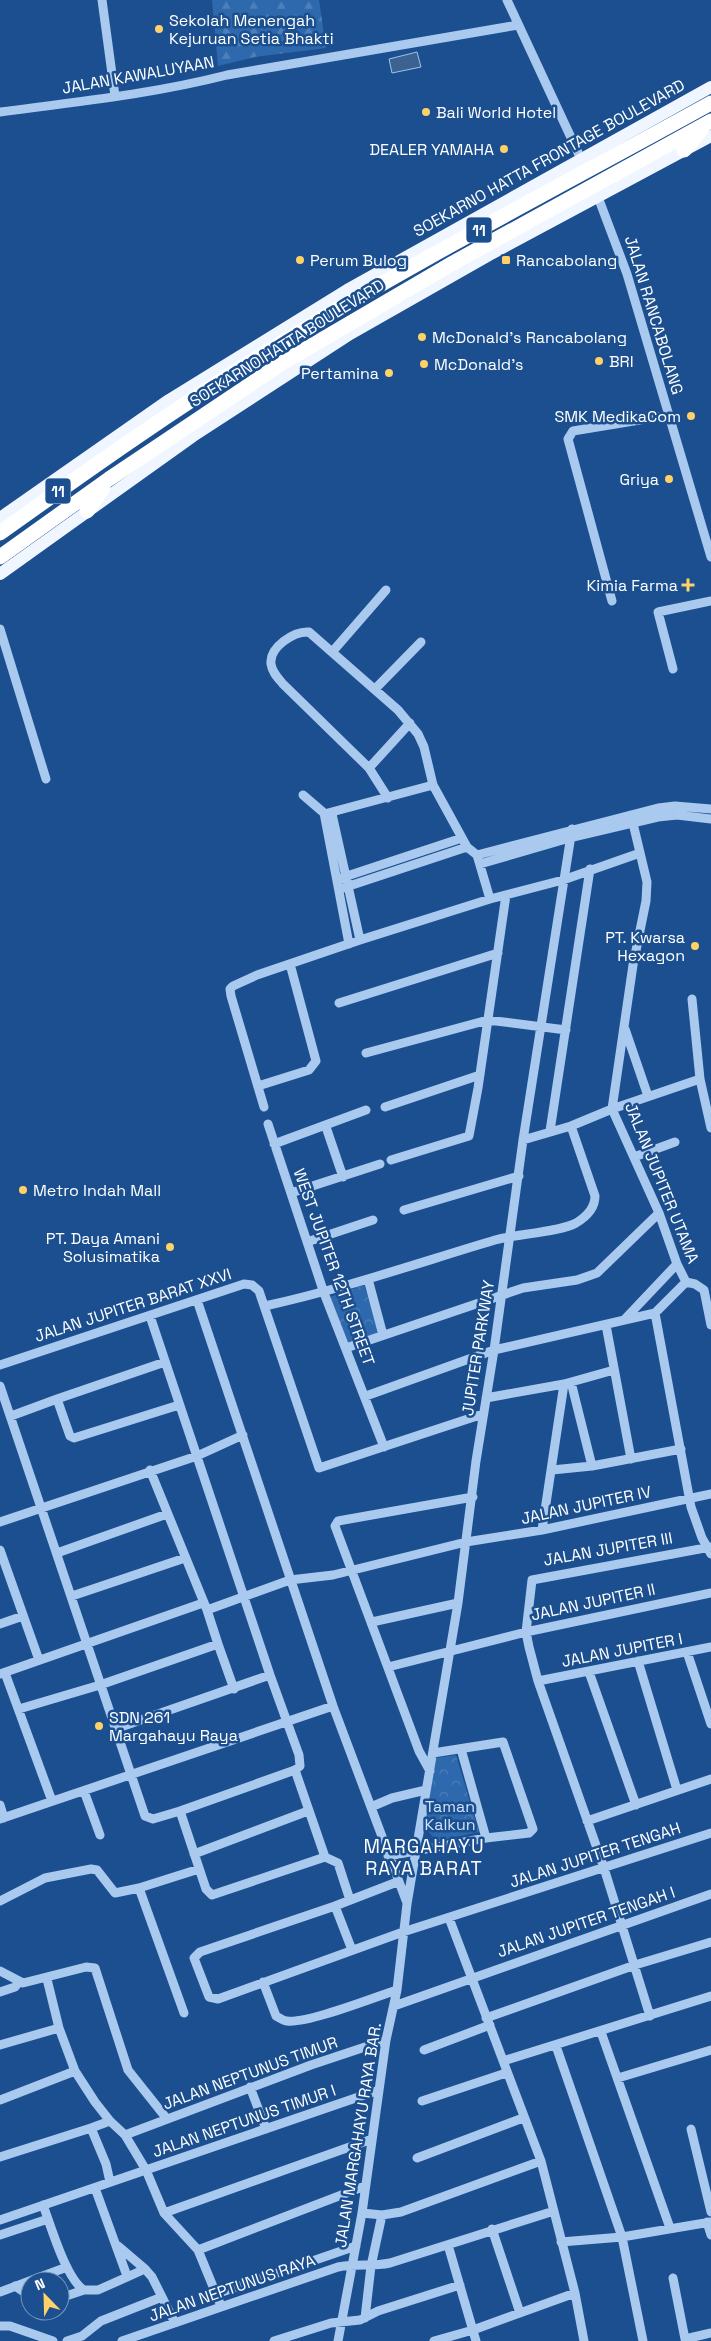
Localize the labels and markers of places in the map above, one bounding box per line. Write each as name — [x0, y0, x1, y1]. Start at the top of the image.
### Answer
place label: Sekolah Menengah Kejuruan Setia Bhakti — [169, 10, 334, 49]
marker: Sekolah Menengah Kejuruan Setia Bhakti — [153, 23, 165, 35]
place label: Bali World Hotel — [436, 102, 556, 123]
marker: Bali World Hotel — [420, 106, 432, 118]
place label: DEALER YAMAHA — [369, 139, 494, 160]
marker: DEALER YAMAHA — [498, 143, 510, 155]
place label: Perum Bulog — [310, 250, 407, 271]
place label: Rancabolang — [516, 250, 617, 271]
marker: Perum Bulog — [294, 254, 306, 266]
marker: Rancabolang — [500, 254, 512, 266]
place label: McDonald's Rancabolang — [432, 327, 627, 348]
marker: McDonald's Rancabolang — [416, 331, 428, 343]
place label: BRI — [609, 351, 634, 372]
place label: McDonald's — [434, 354, 524, 375]
marker: BRI — [593, 355, 605, 367]
marker: McDonald's — [418, 358, 430, 370]
place label: Pertamina — [301, 363, 379, 384]
marker: Pertamina — [383, 367, 395, 379]
place label: SMK MedikaCom — [554, 406, 681, 427]
marker: SMK MedikaCom — [685, 410, 697, 422]
place label: Griya — [619, 469, 659, 490]
marker: Griya — [663, 473, 675, 485]
place label: Kimia Farma — [587, 575, 678, 596]
marker: Kimia Farma — [682, 579, 694, 591]
place label: PT. Kwarsa Hexagon — [605, 927, 685, 966]
marker: PT. Kwarsa Hexagon — [689, 940, 701, 952]
place label: Metro Indah Mall — [33, 1180, 161, 1201]
marker: Metro Indah Mall — [17, 1184, 29, 1196]
place label: PT. Daya Amani Solusimatika — [46, 1228, 160, 1267]
marker: PT. Daya Amani Solusimatika — [164, 1241, 176, 1253]
place label: SDN 261 Margahayu Raya — [109, 1707, 238, 1746]
marker: SDN 261 Margahayu Raya — [93, 1720, 105, 1732]

